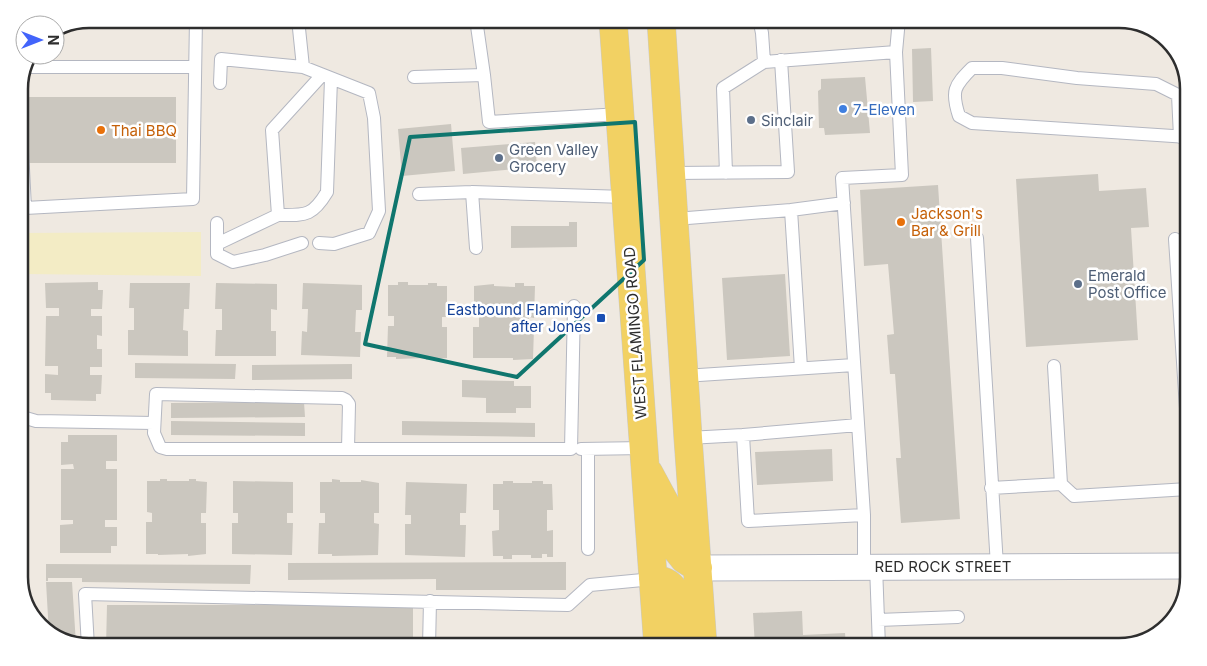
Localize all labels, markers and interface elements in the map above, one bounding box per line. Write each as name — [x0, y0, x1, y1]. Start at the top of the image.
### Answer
north arrow — [15, 15, 65, 65]
text: N — [45, 35, 62, 45]
place label: 7-Eleven — [853, 100, 915, 119]
marker: 7-Eleven — [837, 103, 849, 115]
place label: Sinclair — [761, 111, 813, 130]
marker: Sinclair — [745, 114, 757, 126]
place label: Thai BBQ — [111, 121, 177, 140]
marker: Thai BBQ — [95, 124, 107, 136]
place label: Green Valley Grocery — [509, 140, 599, 176]
marker: Green Valley Grocery — [493, 152, 505, 164]
place label: Jackson's Bar & Grill — [911, 204, 983, 240]
marker: Jackson's Bar & Grill — [895, 216, 907, 228]
street label: WEST FLAMINGO ROAD — [620, 246, 650, 420]
place label: Emerald Post Office — [1088, 266, 1166, 302]
marker: Emerald Post Office — [1072, 278, 1084, 290]
place label: Eastbound Flamingo after Jones — [447, 300, 591, 336]
marker: Eastbound Flamingo after Jones — [595, 312, 607, 324]
street label: RED ROCK STREET — [875, 557, 1011, 576]

